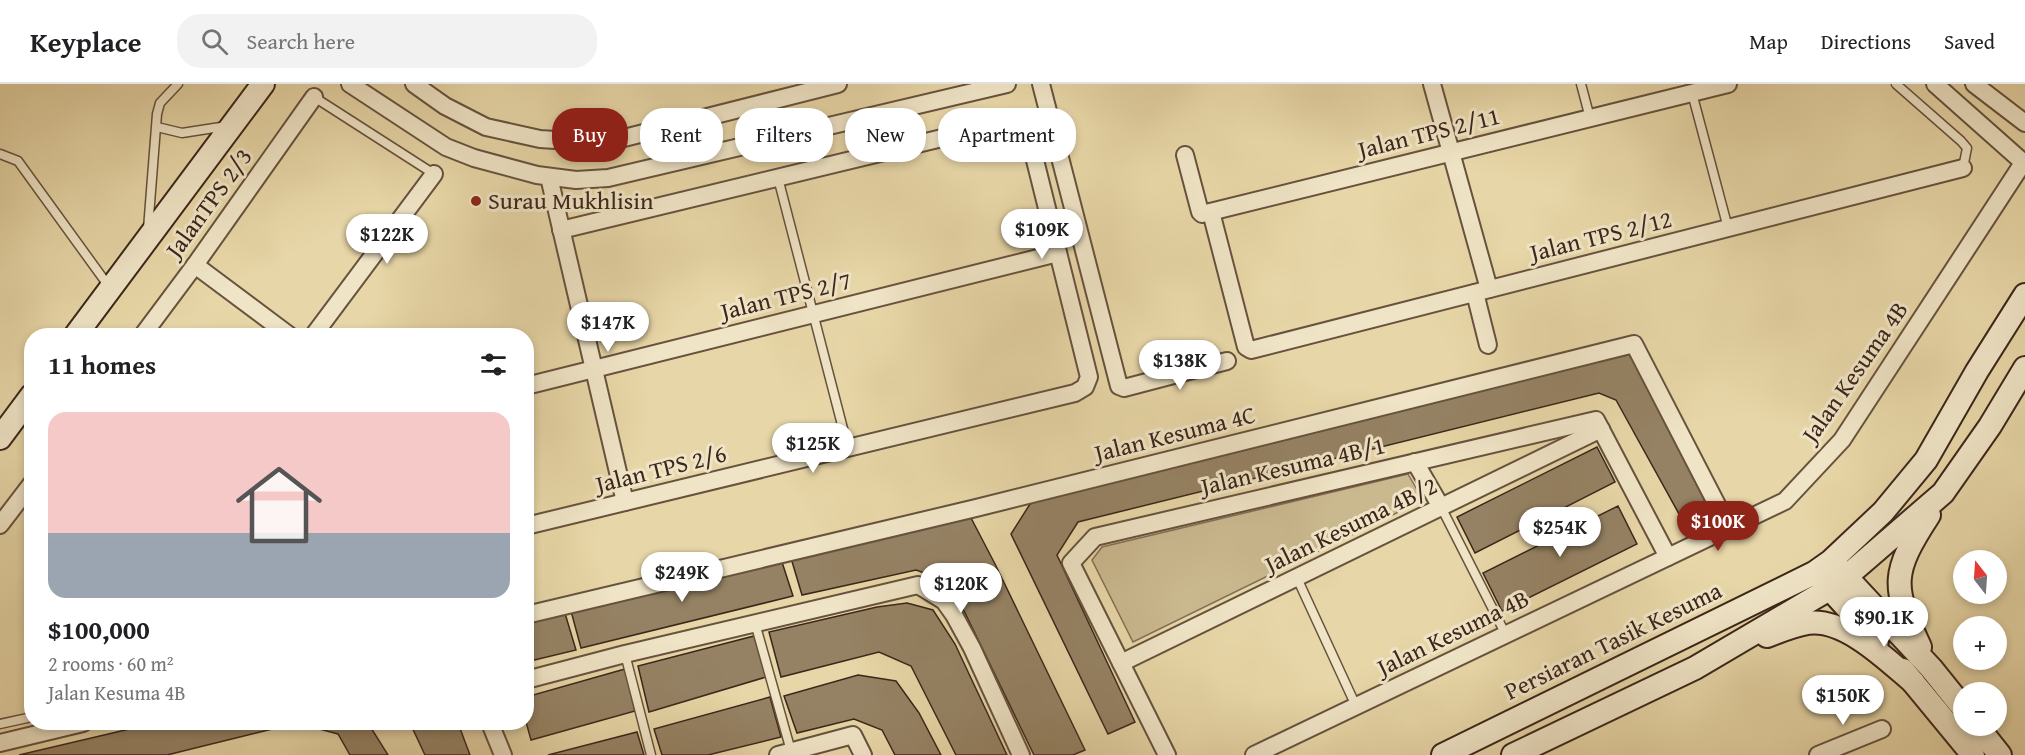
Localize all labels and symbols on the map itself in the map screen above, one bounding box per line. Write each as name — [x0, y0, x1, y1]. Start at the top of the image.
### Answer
street label: Jalan TPS 2/11 — [1351, 98, 1504, 168]
street label: JalanTPS 2/3 — [155, 141, 260, 267]
place label: Surau Mukhlisin — [488, 183, 654, 218]
marker: Surau Mukhlisin — [469, 194, 483, 208]
street label: Jalan TPS 2/12 — [1523, 201, 1676, 271]
pin: $109K — [1000, 209, 1084, 260]
pin: $122K — [345, 214, 429, 265]
street label: Jalan TPS 2/7 — [714, 262, 855, 329]
street label: Jalan Kesuma 4B — [1791, 294, 1916, 452]
pin: $147K — [566, 302, 650, 353]
pin: $138K — [1138, 340, 1222, 391]
street label: Jalan Kesuma 4C — [1088, 397, 1259, 471]
pin: $125K — [771, 423, 855, 474]
street label: Jalan Kesuma 4B/1 — [1194, 427, 1388, 504]
street label: Jalan TPS 2/6 — [589, 435, 730, 502]
street label: Jalan Kesuma 4B/2 — [1256, 468, 1443, 583]
pin: $100K — [1676, 501, 1760, 552]
pin: $254K — [1518, 507, 1602, 558]
north arrow — [1953, 550, 2007, 604]
pin: $249K — [640, 552, 724, 603]
pin: $120K — [919, 563, 1003, 614]
street label: Persiaran Tasik Kesuma — [1498, 572, 1728, 708]
street label: Jalan Kesuma 4B — [1368, 581, 1535, 686]
pin: $90.1K — [1835, 597, 1933, 648]
pin: $150K — [1801, 675, 1885, 726]

